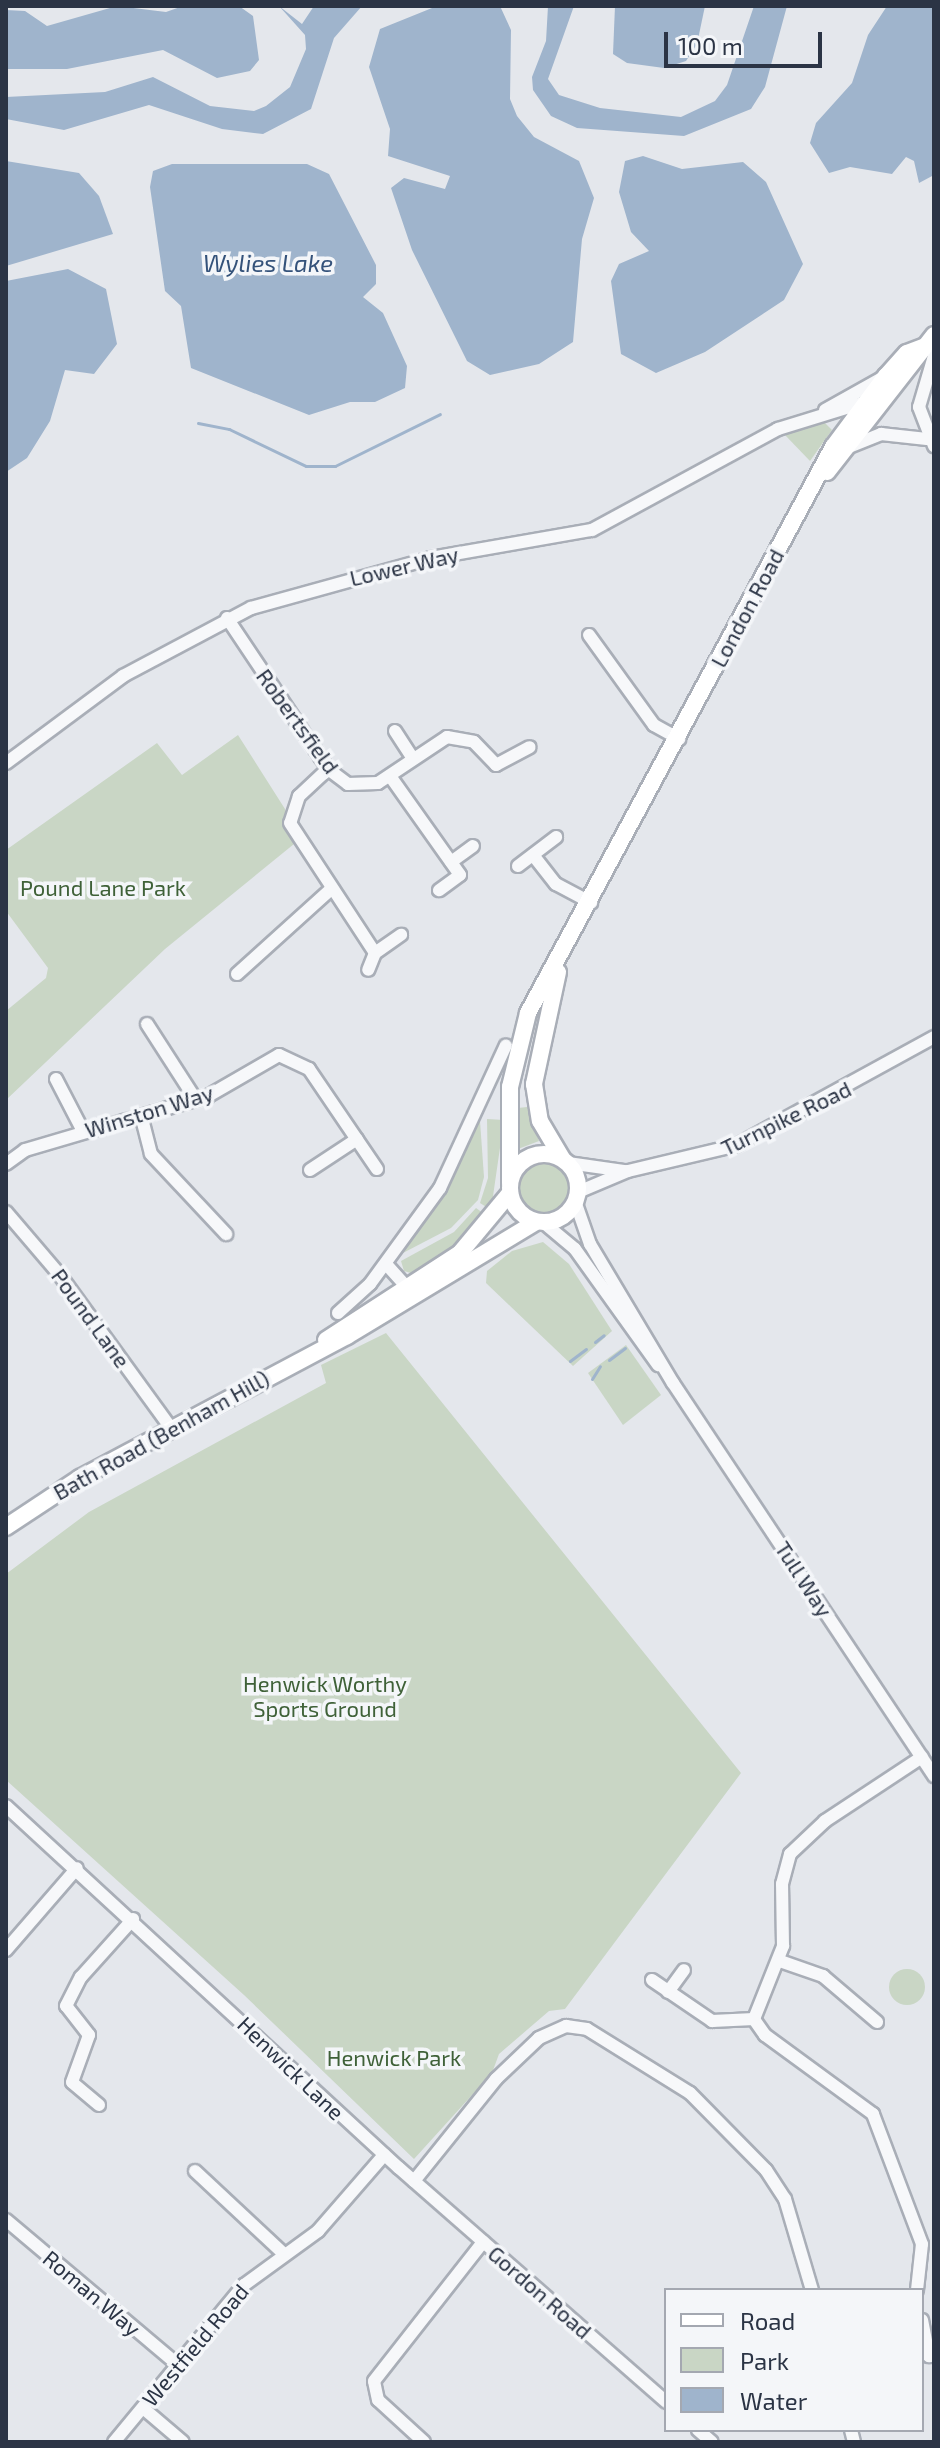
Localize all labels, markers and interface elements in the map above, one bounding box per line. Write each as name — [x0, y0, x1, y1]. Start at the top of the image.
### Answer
scale bar — [668, 16, 826, 66]
text: 100 m — [678, 31, 743, 60]
water label: Wylies Lake — [203, 249, 333, 277]
street label: Lower Way — [347, 541, 461, 591]
street label: London Road — [705, 544, 789, 672]
street label: Robertsfield — [251, 663, 345, 779]
park label: Pound Lane Park — [20, 875, 186, 901]
street label: Turnpike Road — [717, 1075, 855, 1161]
street label: Winston Way — [81, 1079, 217, 1143]
street label: Pound Lane — [46, 1263, 136, 1373]
street label: Bath Road (Benham Hill) — [48, 1365, 274, 1505]
street label: Tull Way — [770, 1536, 838, 1622]
park label: Henwick Worthy Sports Ground — [243, 1670, 407, 1722]
street label: Henwick Lane — [232, 2011, 350, 2125]
park label: Henwick Park — [327, 2045, 461, 2071]
street label: Gordon Road — [483, 2240, 597, 2344]
street label: Roman Way — [38, 2245, 146, 2341]
street label: Westfield Road — [136, 2278, 254, 2412]
legend — [664, 2288, 924, 2432]
text: Road — [740, 2306, 795, 2335]
text: Park — [740, 2346, 789, 2375]
text: Water — [740, 2386, 807, 2415]

